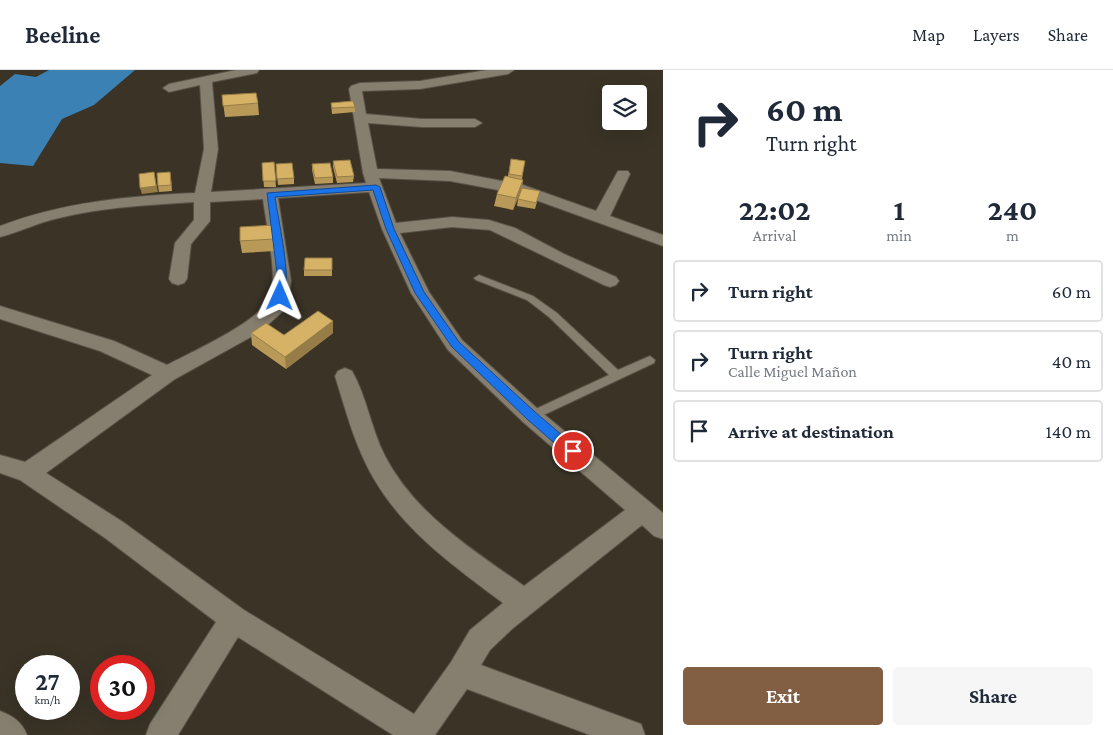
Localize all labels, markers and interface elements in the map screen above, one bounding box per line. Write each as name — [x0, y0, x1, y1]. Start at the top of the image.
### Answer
text: Beeline — [25, 21, 100, 48]
text: Map — [912, 25, 945, 45]
text: Layers — [973, 25, 1020, 45]
text: Share — [1048, 25, 1088, 45]
map controls — [602, 85, 647, 130]
button: layers — [602, 85, 647, 130]
icon: right — [683, 90, 748, 155]
text: 60 m — [766, 90, 843, 129]
text: Turn right — [766, 131, 857, 156]
text: 22:02 — [739, 193, 810, 226]
text: 1 — [893, 193, 905, 226]
text: 240 — [988, 193, 1037, 226]
text: Arrival — [753, 227, 796, 244]
text: min — [886, 227, 912, 244]
text: m — [1006, 227, 1019, 244]
position arrow — [253, 269, 305, 321]
icon: right — [685, 277, 713, 305]
text: Turn right — [728, 281, 813, 302]
text: 60 m — [1052, 281, 1091, 302]
text: Turn right — [728, 342, 813, 363]
icon: right — [685, 347, 713, 375]
text: 40 m — [1052, 351, 1091, 372]
text: Calle Miguel Mañon — [728, 363, 857, 380]
icon: arrive — [685, 417, 713, 445]
text: Arrive at destination — [728, 421, 894, 442]
text: 140 m — [1045, 421, 1091, 442]
pin — [552, 430, 594, 472]
icon: arrive — [559, 437, 587, 465]
speed limit sign: 30 — [90, 655, 155, 720]
button: Exit — [683, 667, 883, 725]
button: Share — [893, 667, 1093, 725]
text: 27 — [35, 668, 60, 695]
text: km/h — [35, 693, 60, 707]

